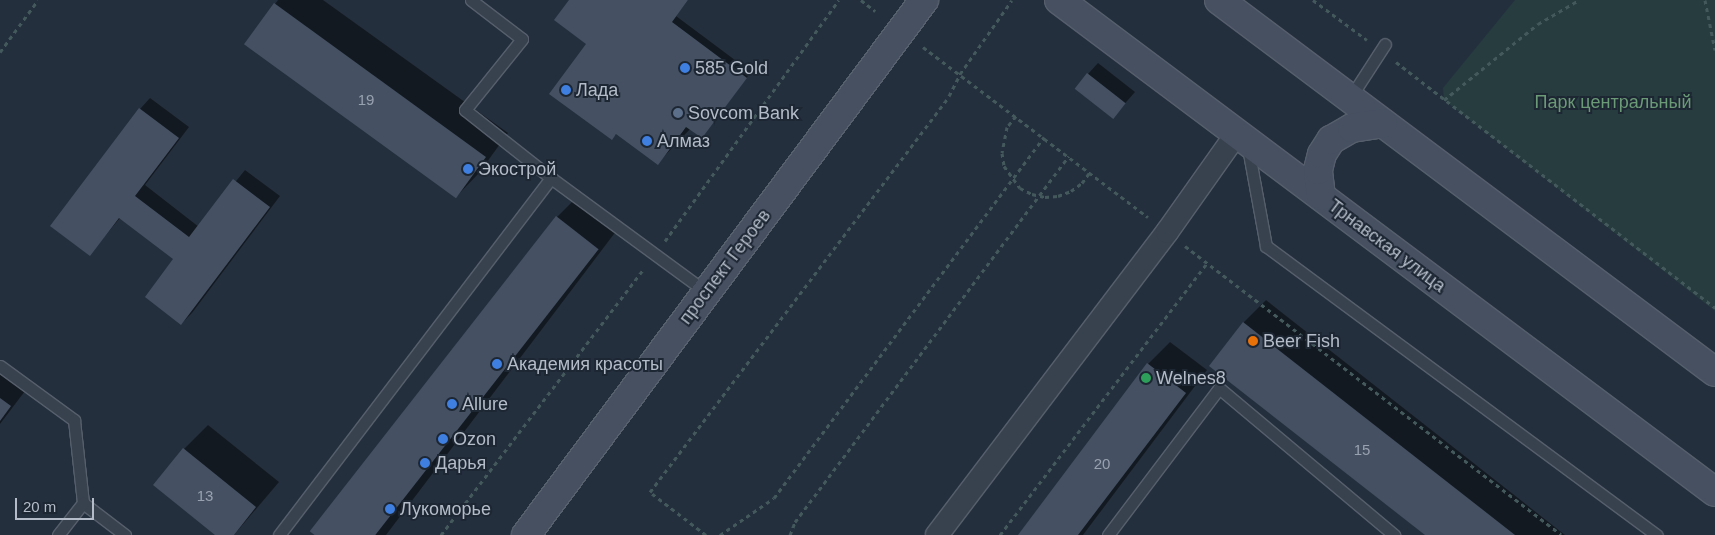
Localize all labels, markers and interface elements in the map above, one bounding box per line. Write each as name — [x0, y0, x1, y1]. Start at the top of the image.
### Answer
place label: 585 Gold — [695, 57, 768, 79]
marker: 585 Gold — [679, 62, 691, 74]
place label: Лада — [576, 79, 618, 101]
marker: Лада — [560, 84, 572, 96]
house number: 19 — [358, 91, 374, 109]
park label: Парк центральный — [1535, 91, 1691, 113]
place label: Sovcom Bank — [688, 102, 799, 124]
marker: Sovcom Bank — [672, 107, 684, 119]
place label: Алмаз — [657, 130, 710, 152]
marker: Алмаз — [641, 135, 653, 147]
place label: Экострой — [478, 158, 556, 180]
marker: Экострой — [462, 163, 474, 175]
street label: Трнавская улица — [1324, 195, 1450, 297]
street label: проспект Героев — [675, 205, 775, 329]
place label: Beer Fish — [1263, 330, 1340, 352]
marker: Beer Fish — [1247, 335, 1259, 347]
place label: Академия красоты — [507, 353, 663, 375]
marker: Академия красоты — [491, 358, 503, 370]
place label: Welnes8 — [1156, 367, 1226, 389]
marker: Welnes8 — [1140, 372, 1152, 384]
place label: Allure — [462, 393, 508, 415]
marker: Allure — [446, 398, 458, 410]
place label: Ozon — [453, 428, 496, 450]
marker: Ozon — [437, 433, 449, 445]
house number: 15 — [1354, 441, 1370, 459]
place label: Дарья — [435, 452, 486, 474]
house number: 20 — [1094, 455, 1110, 473]
marker: Дарья — [419, 457, 431, 469]
house number: 13 — [197, 487, 213, 505]
scale bar — [18, 488, 96, 520]
text: 20 m — [23, 498, 56, 515]
place label: Лукоморье — [400, 498, 491, 520]
marker: Лукоморье — [384, 503, 396, 515]

